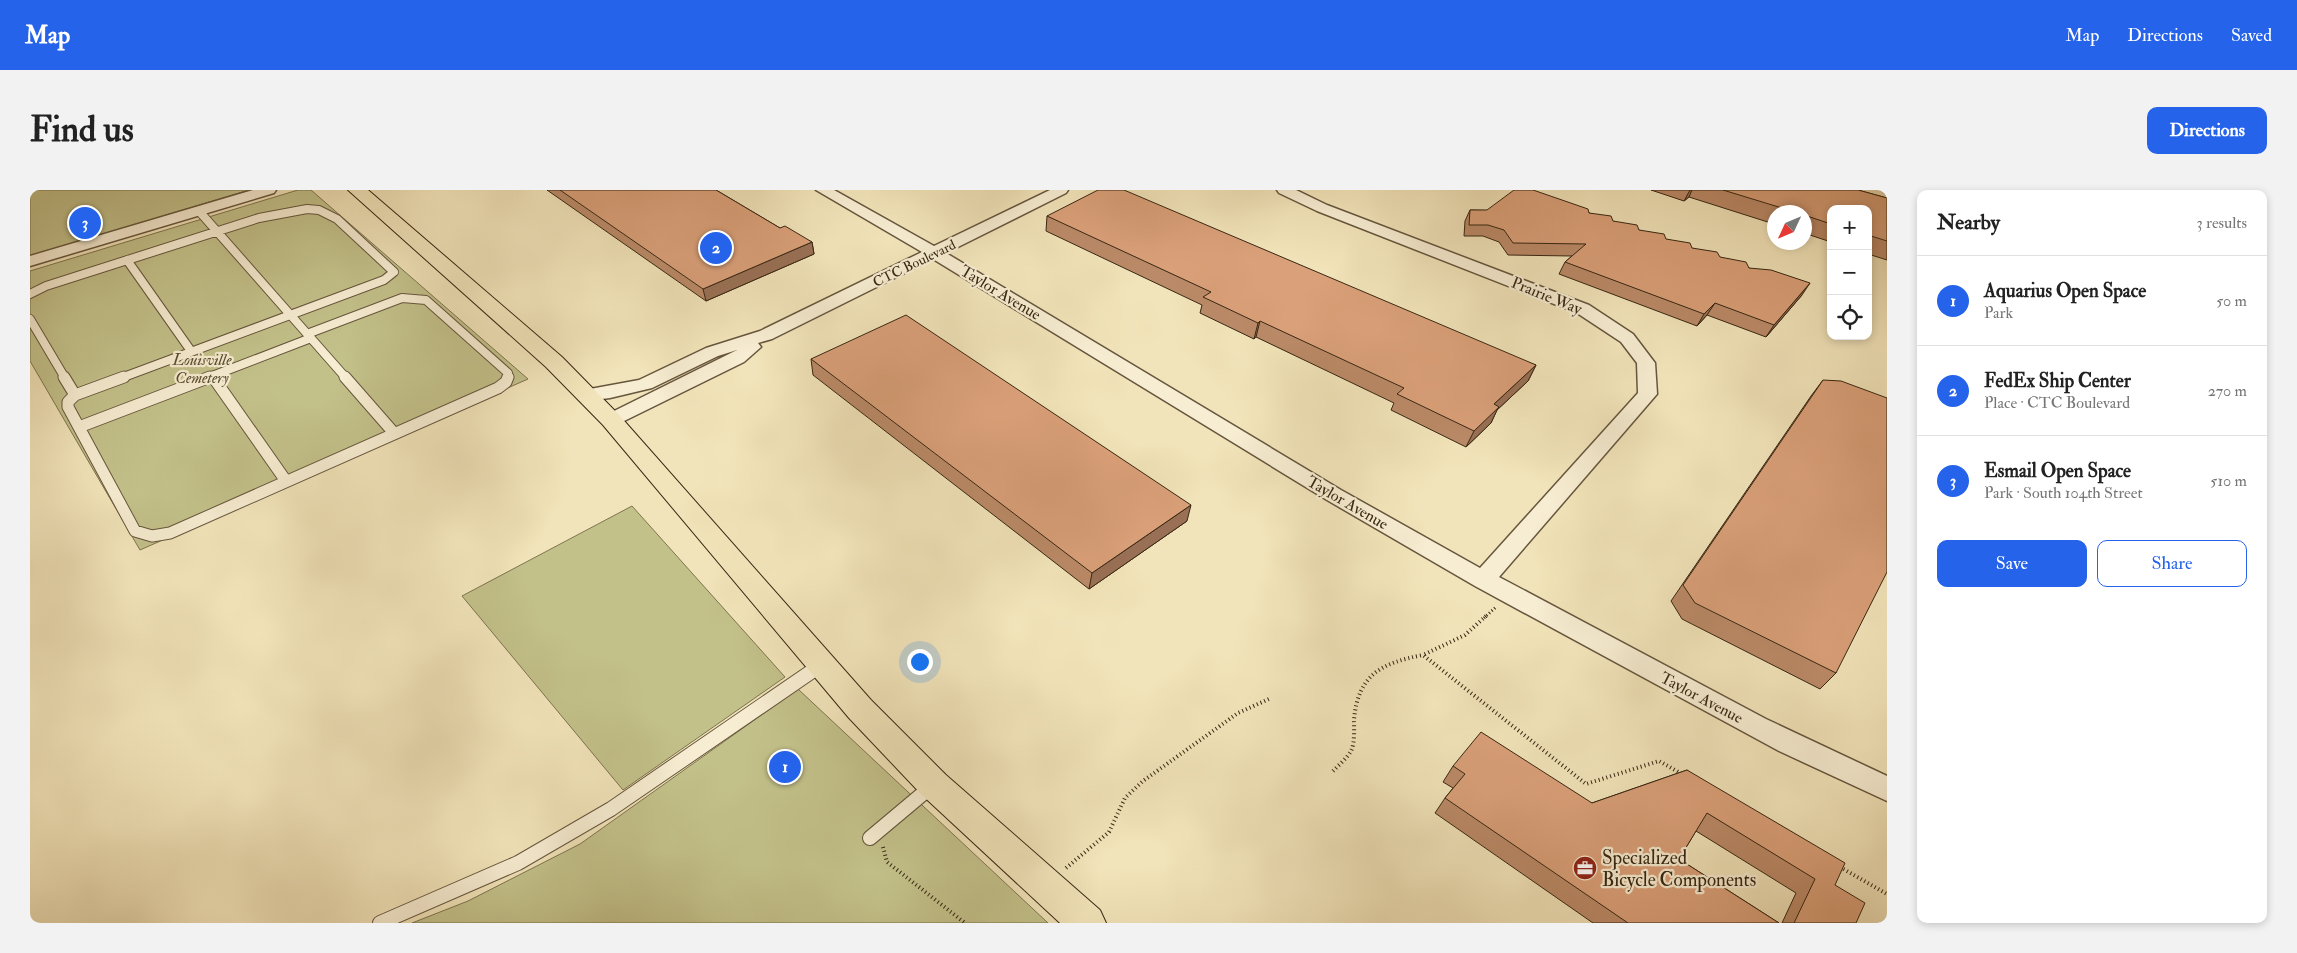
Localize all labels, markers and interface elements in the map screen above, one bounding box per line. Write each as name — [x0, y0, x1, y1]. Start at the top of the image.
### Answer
text: Map — [25, 20, 70, 51]
text: Map — [2066, 24, 2099, 47]
text: Directions — [2127, 24, 2203, 47]
text: Saved — [2231, 24, 2272, 47]
button: Directions — [2147, 107, 2267, 154]
text: Find us — [30, 108, 134, 152]
pin: 3 — [69, 204, 101, 242]
north arrow — [1767, 205, 1812, 250]
map controls — [1827, 205, 1872, 340]
button: + — [1827, 205, 1872, 250]
text: Nearby — [1937, 209, 2000, 236]
text: 3 results — [2196, 213, 2247, 233]
pin: 2 — [700, 229, 732, 267]
street label: CTC Boulevard — [870, 236, 959, 291]
button: − — [1827, 250, 1872, 295]
street label: Taylor Avenue — [956, 261, 1045, 325]
street label: Prairie Way — [1508, 273, 1586, 320]
text: Aquarius Open Space — [1984, 279, 2146, 303]
text: 1 — [1950, 291, 1956, 311]
text: 50 m — [2216, 291, 2247, 311]
button: locate — [1827, 295, 1872, 340]
text: Park — [1984, 303, 2013, 323]
park label: Louisville Cemetery — [172, 350, 232, 388]
text: FedEx Ship Center — [1984, 369, 2131, 393]
text: 2 — [1949, 381, 1957, 401]
text: 270 m — [2208, 381, 2247, 401]
text: Place · CTC Boulevard — [1984, 393, 2130, 413]
text: Esmail Open Space — [1984, 459, 2131, 483]
street label: Taylor Avenue — [1303, 471, 1392, 534]
text: 3 — [1950, 471, 1956, 491]
text: 510 m — [2210, 471, 2247, 491]
text: Park · South 104th Street — [1984, 483, 2143, 503]
button: Save — [1937, 540, 2087, 587]
button: Share — [2097, 540, 2247, 587]
your location — [907, 649, 933, 675]
street label: Taylor Avenue — [1657, 668, 1747, 728]
pin: 1 — [769, 748, 801, 786]
place label: Specialized Bicycle Components — [1602, 846, 1756, 893]
office icon: Specialized Bicycle Components — [1572, 855, 1598, 881]

